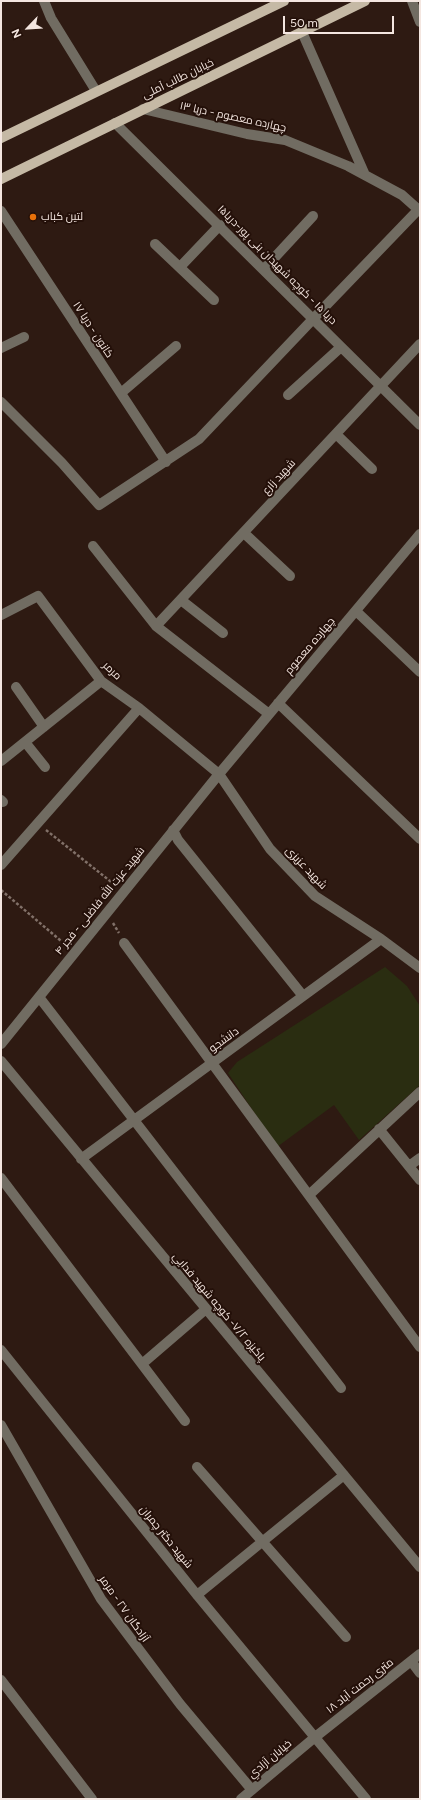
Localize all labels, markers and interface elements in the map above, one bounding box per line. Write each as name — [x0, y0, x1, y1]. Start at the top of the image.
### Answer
north arrow — [8, 8, 48, 48]
scale bar — [285, 8, 396, 34]
text: 50 m — [290, 16, 318, 30]
text: N — [9, 27, 24, 40]
street label: خیابان طالب آملی — [140, 56, 216, 102]
street label: چهارده معصوم - دریا ۱۳ — [179, 99, 287, 135]
street label: دریا ۱۵ - كوچه شهيدان بنی پور-دريا۱۵ — [215, 203, 339, 327]
place label: لتین کباب — [41, 210, 83, 224]
marker: لتین کباب — [28, 212, 38, 222]
street label: کانون - دریا ۱۷ — [70, 300, 116, 360]
street label: شهید زارع — [260, 457, 298, 497]
street label: چهارده معصوم — [282, 615, 338, 677]
street label: مرمر — [100, 659, 124, 683]
street label: شهید عزت الله فاضلی - فجر ۴ — [52, 844, 148, 958]
street label: شهید عزیزی — [282, 844, 330, 892]
street label: دانشجو — [207, 1025, 241, 1055]
street label: پاکیزه ۷/۲- كوچه شهيد فدايي — [170, 1250, 268, 1364]
street label: شهید دکتر چمران — [137, 1503, 195, 1571]
street label: آزادگان ۲۷ - مرمر — [96, 1573, 152, 1645]
street label: ۱۸ متری رحمت آباد — [324, 1656, 396, 1716]
street label: خيابان آزادي — [246, 1737, 294, 1781]

